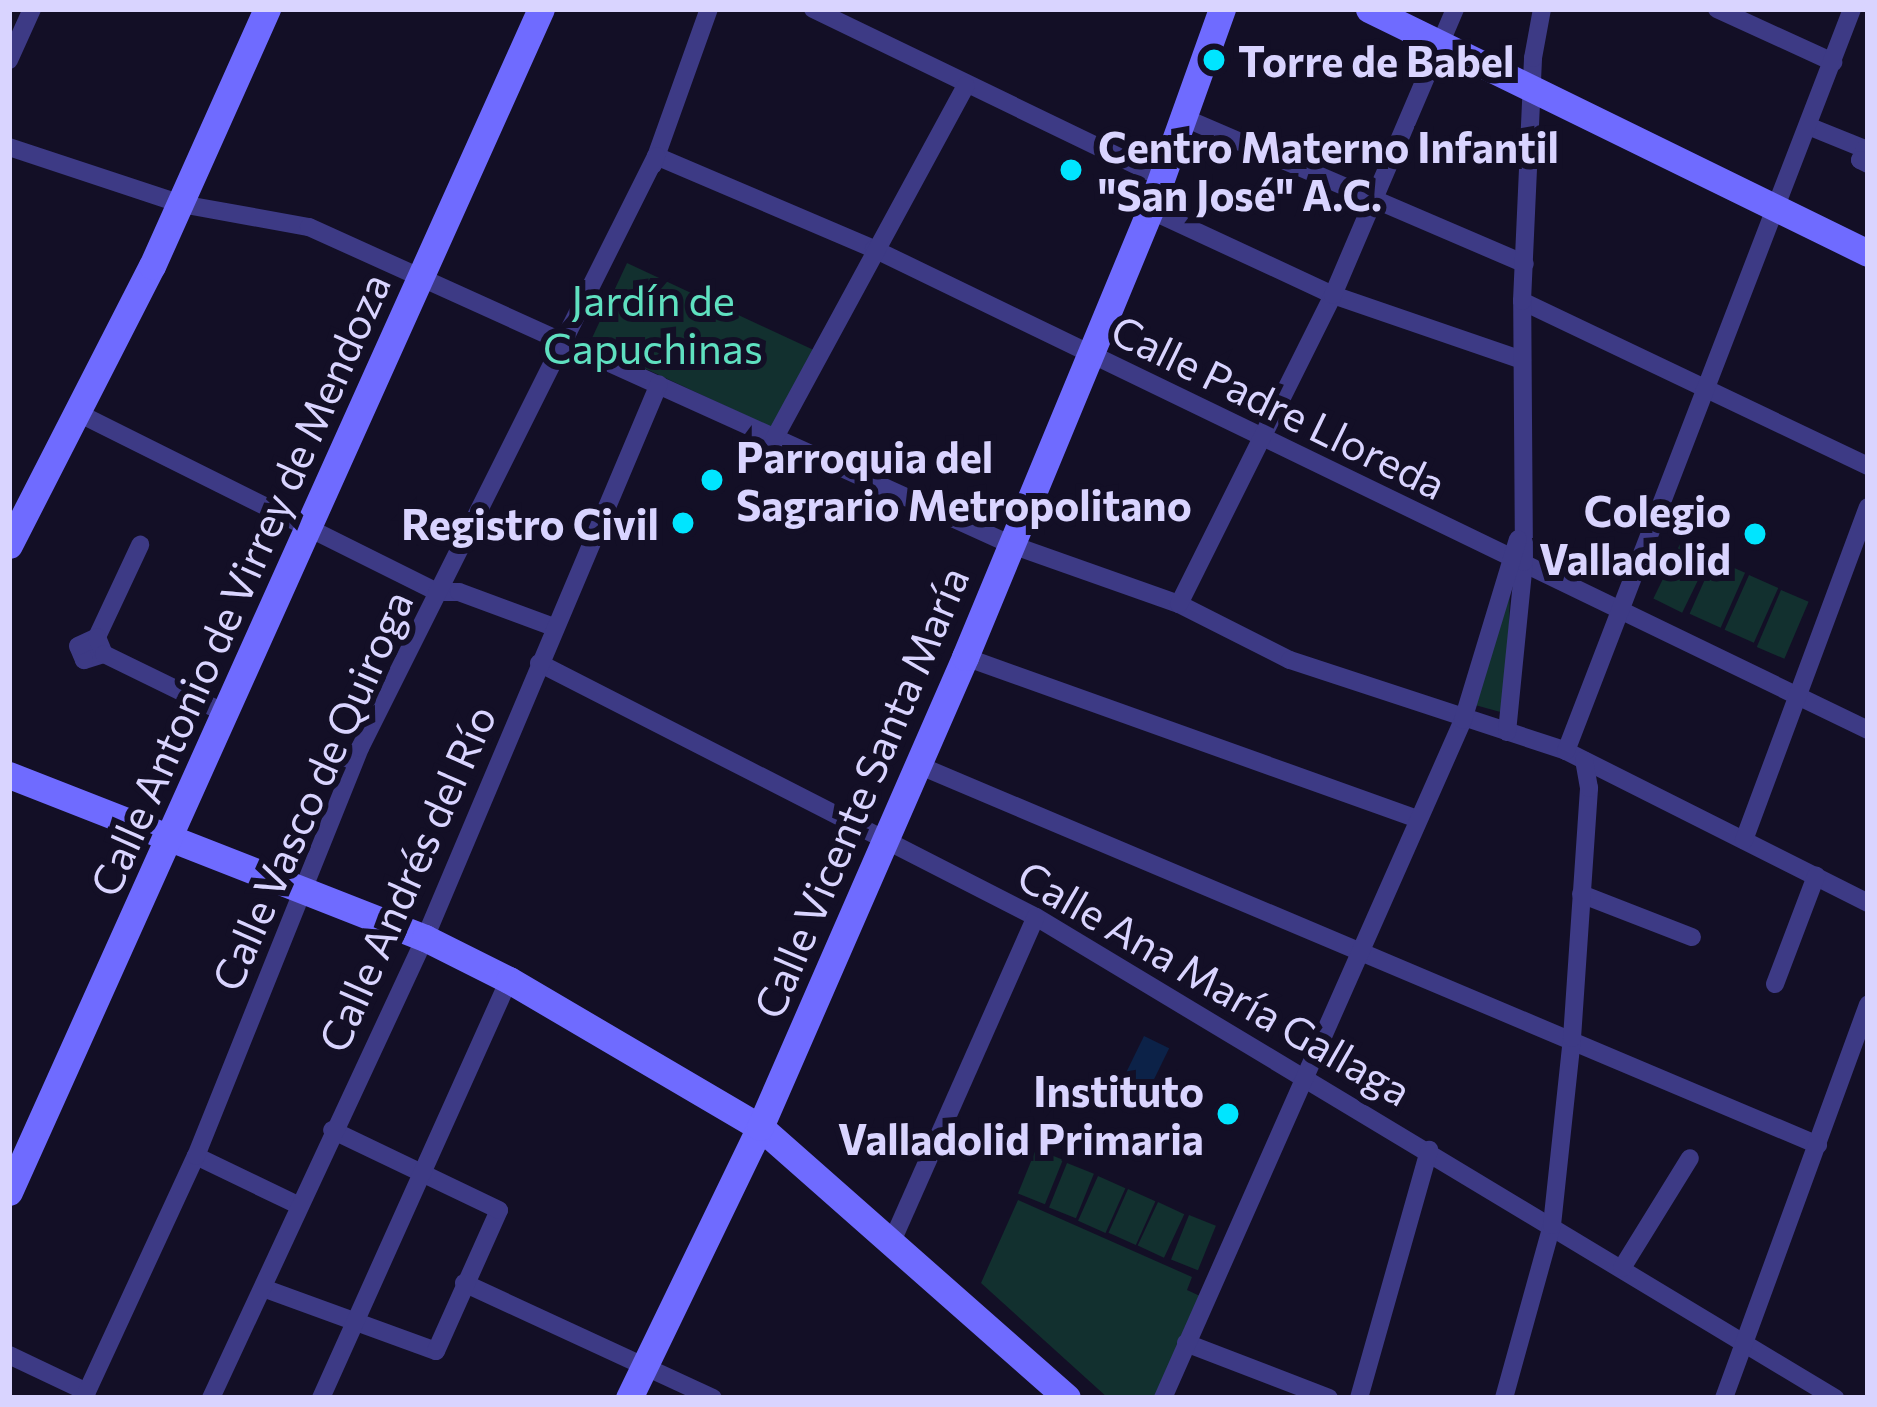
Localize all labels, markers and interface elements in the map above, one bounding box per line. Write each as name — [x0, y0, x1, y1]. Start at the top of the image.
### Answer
place label: Torre de Babel — [1238, 35, 1514, 85]
marker: Torre de Babel — [1201, 47, 1227, 73]
place label: Centro Materno Infantil "San José" A.C. — [1098, 121, 1559, 219]
marker: Centro Materno Infantil "San José" A.C. — [1055, 154, 1087, 186]
street label: Calle Antonio de Virrey de Mendoza — [78, 265, 400, 903]
park label: Jardín de Capuchinas — [543, 274, 763, 372]
street label: Calle Padre Lloreda — [1104, 303, 1454, 509]
place label: Parroquia del Sagrario Metropolitano — [736, 431, 1192, 530]
marker: Parroquia del Sagrario Metropolitano — [699, 467, 725, 493]
place label: Colegio Valladolid — [1539, 485, 1731, 584]
place label: Registro Civil — [401, 498, 659, 548]
marker: Registro Civil — [670, 510, 696, 536]
marker: Colegio Valladolid — [1742, 521, 1768, 547]
street label: Calle Vicente Santa María — [742, 559, 978, 1025]
street label: Calle Vasco de Quiroga — [200, 582, 422, 998]
street label: Calle Andrés del Río — [307, 697, 505, 1059]
street label: Calle Ana María Gallaga — [1010, 849, 1420, 1115]
place label: Instituto Valladolid Primaria — [838, 1065, 1204, 1164]
marker: Instituto Valladolid Primaria — [1215, 1101, 1241, 1127]

